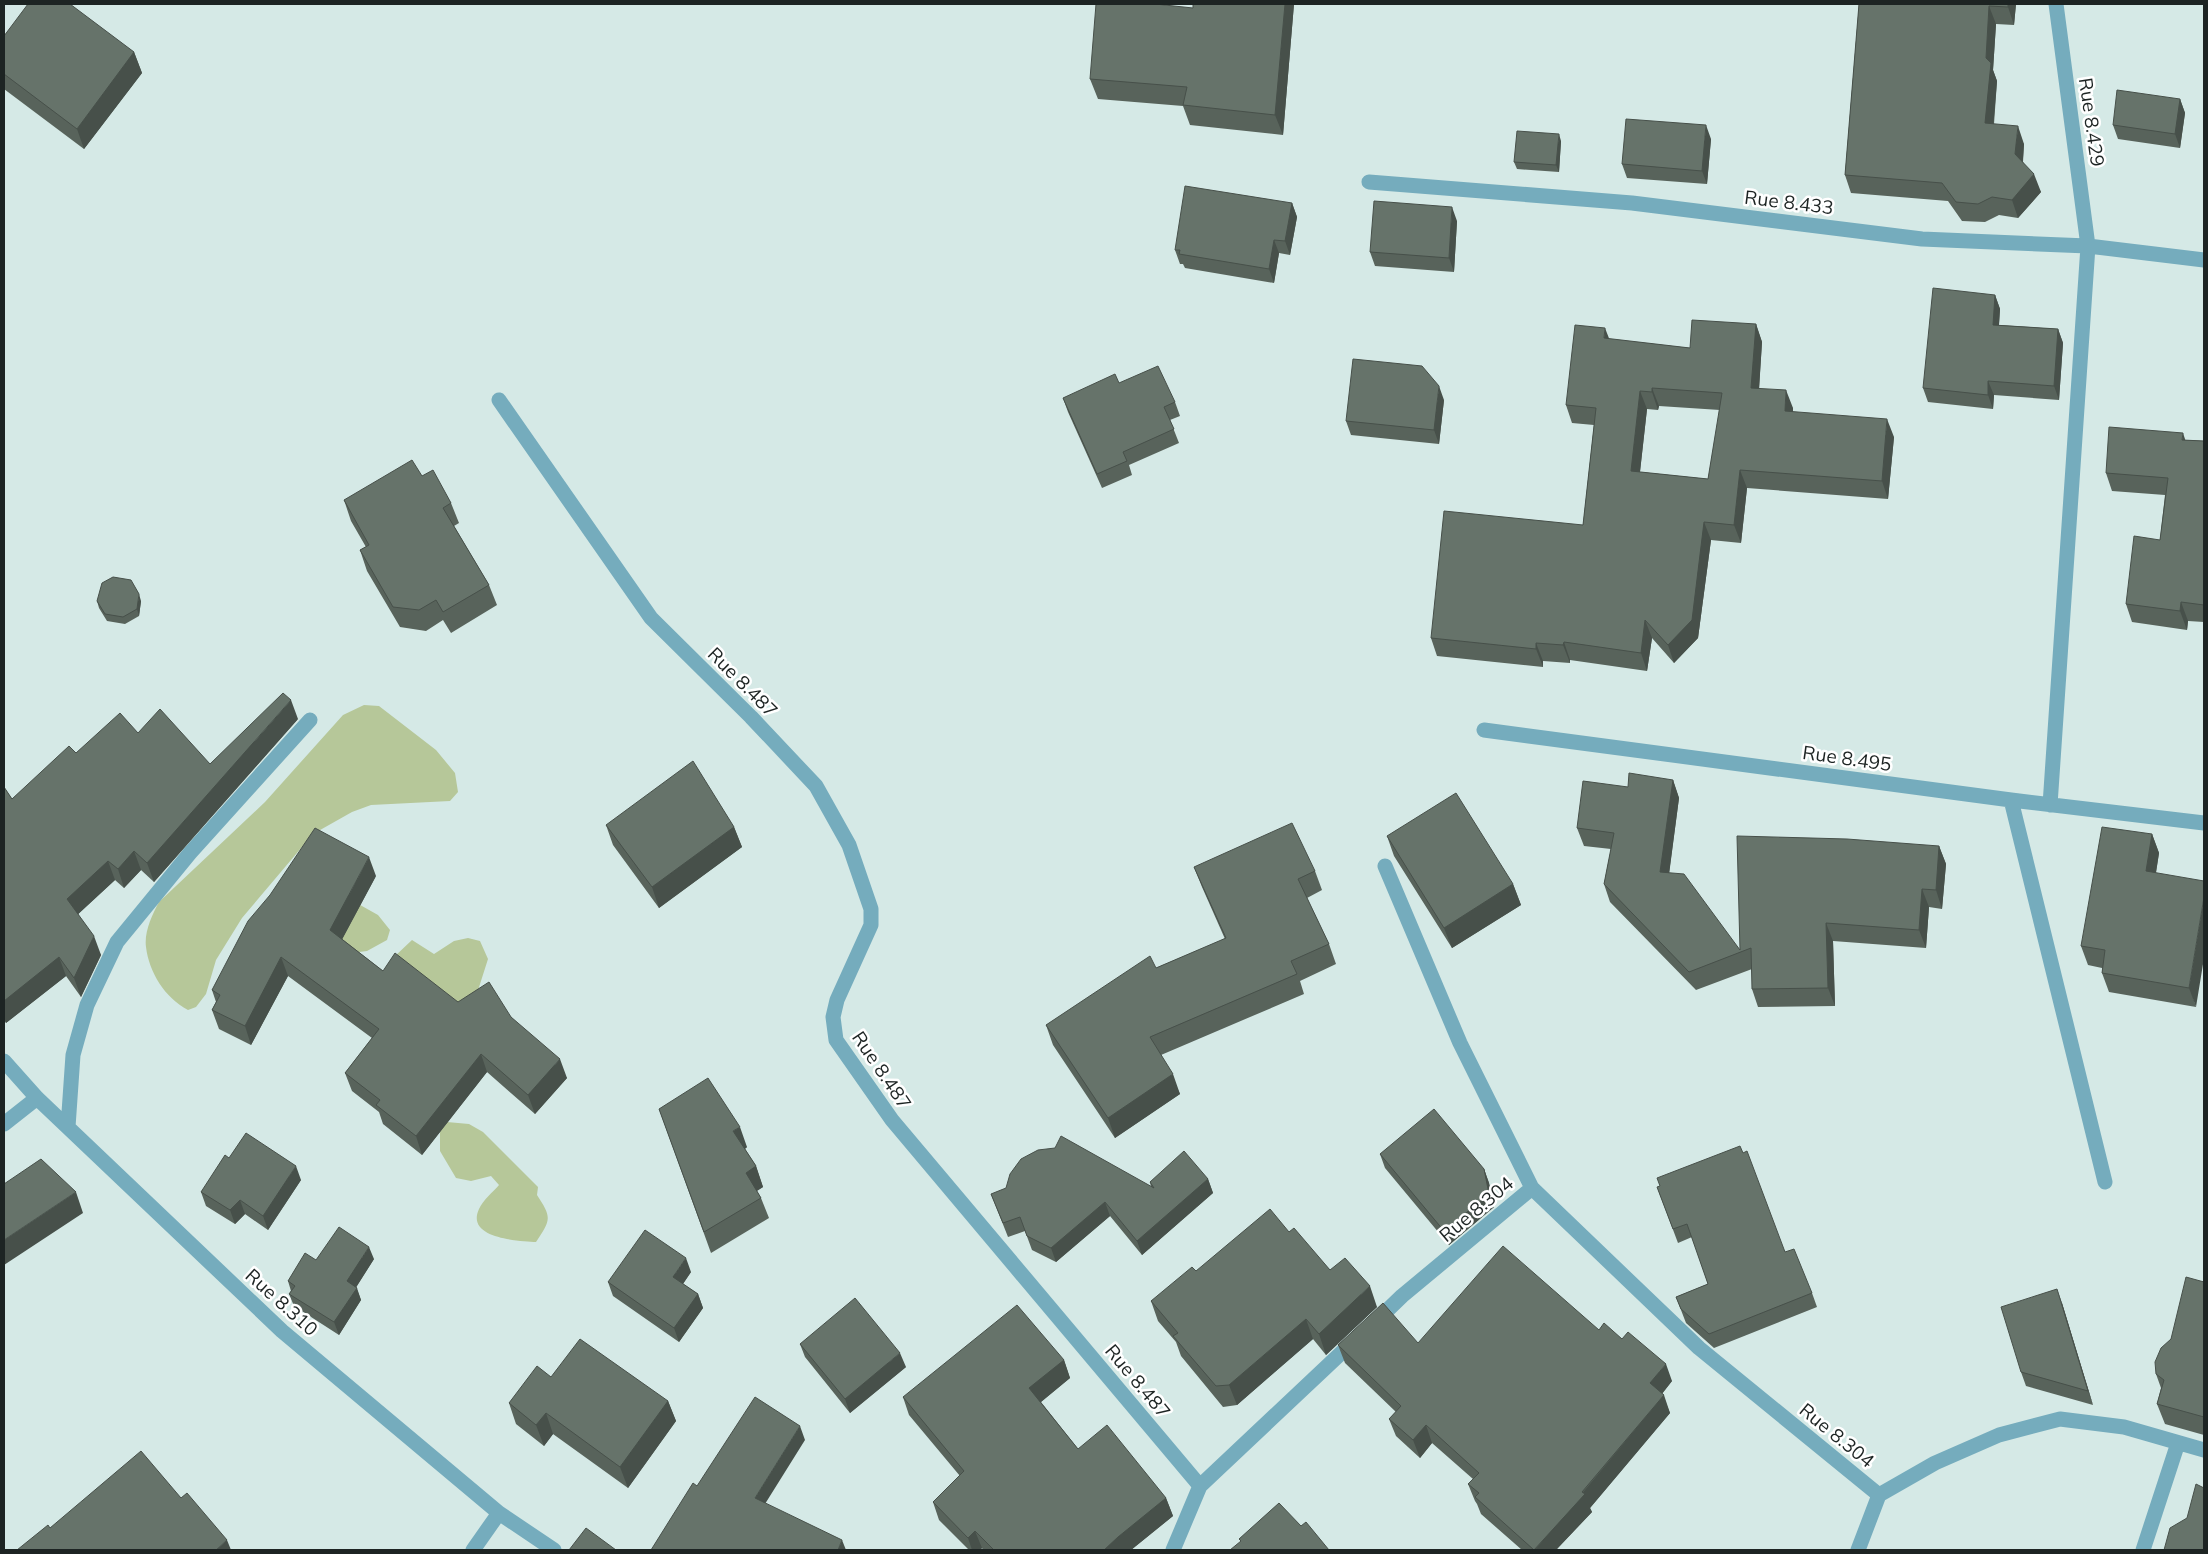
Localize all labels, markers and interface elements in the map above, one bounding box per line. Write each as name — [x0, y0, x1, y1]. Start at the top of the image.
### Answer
street label: Rue 8.429 — [2074, 76, 2110, 168]
street label: Rue 8.433 — [1743, 185, 1835, 219]
street label: Rue 8.487 — [703, 642, 783, 722]
street label: Rue 8.495 — [1801, 740, 1893, 776]
street label: Rue 8.487 — [847, 1026, 917, 1114]
street label: Rue 8.304 — [1434, 1171, 1518, 1247]
street label: Rue 8.310 — [241, 1263, 323, 1341]
street label: Rue 8.487 — [1100, 1339, 1176, 1423]
street label: Rue 8.304 — [1795, 1398, 1879, 1472]

